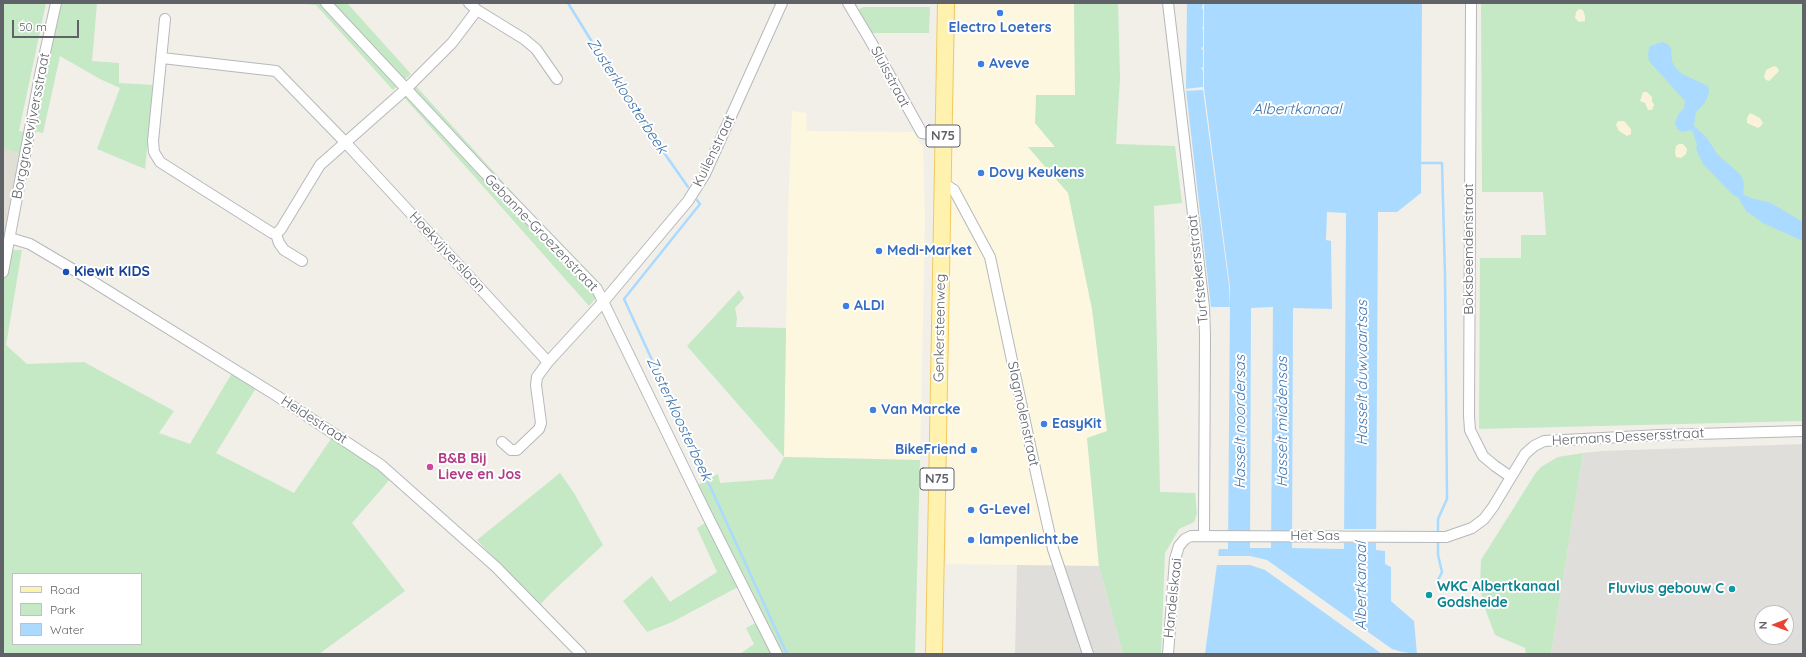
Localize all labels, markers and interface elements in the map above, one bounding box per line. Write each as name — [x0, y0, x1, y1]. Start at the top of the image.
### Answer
marker: Electro Loeters — [995, 8, 1005, 18]
scale bar — [14, 12, 81, 38]
text: 50 m — [19, 19, 47, 34]
place label: Electro Loeters — [949, 20, 1051, 36]
water label: Zusterkloosterbeek — [583, 35, 671, 157]
street label: Sluisstraat — [867, 44, 913, 110]
street label: Borggravevijversstraat — [9, 51, 53, 201]
place label: Aveve — [989, 56, 1030, 72]
marker: Aveve — [976, 59, 986, 69]
water label: Albertkanaal — [1252, 100, 1342, 118]
street label: Kuilenstraat — [689, 112, 739, 190]
road number: N75 — [926, 125, 960, 147]
place label: Dovy Keukens — [989, 165, 1084, 181]
marker: Dovy Keukens — [976, 168, 986, 178]
street label: Gebanne-Groezenstraat — [481, 171, 601, 295]
street label: Boksbeemdenstraat — [1461, 183, 1477, 315]
street label: Hoekvijverslaan — [405, 208, 489, 296]
street label: Turfstekersstraat — [1184, 214, 1212, 324]
place label: Medi-Market — [887, 243, 972, 259]
marker: Medi-Market — [874, 246, 884, 256]
place label: Kiewit KIDS — [74, 264, 150, 280]
marker: Kiewit KIDS — [61, 267, 71, 277]
street label: Genkersteenweg — [931, 274, 949, 382]
place label: ALDI — [854, 298, 885, 314]
water label: Hasselt duwvaartsas — [1353, 300, 1371, 446]
marker: ALDI — [841, 301, 851, 311]
water label: Zusterkloosterbeek — [642, 354, 716, 484]
water label: Hasselt noordersas — [1231, 355, 1249, 489]
water label: Hasselt middensas — [1273, 357, 1291, 487]
street label: Slagmolenstraat — [1004, 360, 1042, 468]
street label: Heidestraat — [278, 392, 350, 448]
place label: Van Marcke — [881, 402, 961, 418]
marker: Van Marcke — [868, 405, 878, 415]
place label: EasyKit — [1052, 416, 1102, 432]
marker: EasyKit — [1039, 419, 1049, 429]
street label: Hermans Dessersstraat — [1551, 425, 1705, 449]
place label: BikeFriend — [895, 442, 966, 458]
marker: BikeFriend — [969, 445, 979, 455]
place label: B&B Bij Lieve en Jos — [438, 451, 521, 484]
marker: B&B Bij Lieve en Jos — [425, 462, 435, 472]
road number: N75 — [920, 468, 954, 490]
place label: G-Level — [979, 502, 1030, 518]
marker: G-Level — [966, 505, 976, 515]
street label: Het Sas — [1290, 528, 1340, 544]
place label: lampenlicht.be — [979, 532, 1079, 548]
marker: lampenlicht.be — [966, 535, 976, 545]
water label: Albertkanaal — [1352, 541, 1370, 631]
street label: Handelskaai — [1160, 557, 1186, 639]
legend — [12, 573, 142, 645]
place label: WKC Albertkanaal Godsheide — [1437, 579, 1560, 612]
place label: Fluvius gebouw C — [1608, 581, 1724, 597]
text: Road — [50, 582, 80, 597]
marker: Fluvius gebouw C — [1727, 584, 1737, 594]
marker: WKC Albertkanaal Godsheide — [1424, 590, 1434, 600]
text: Park — [50, 602, 75, 617]
north arrow — [1754, 605, 1794, 645]
text: N — [1756, 621, 1770, 629]
text: Water — [50, 622, 84, 637]

